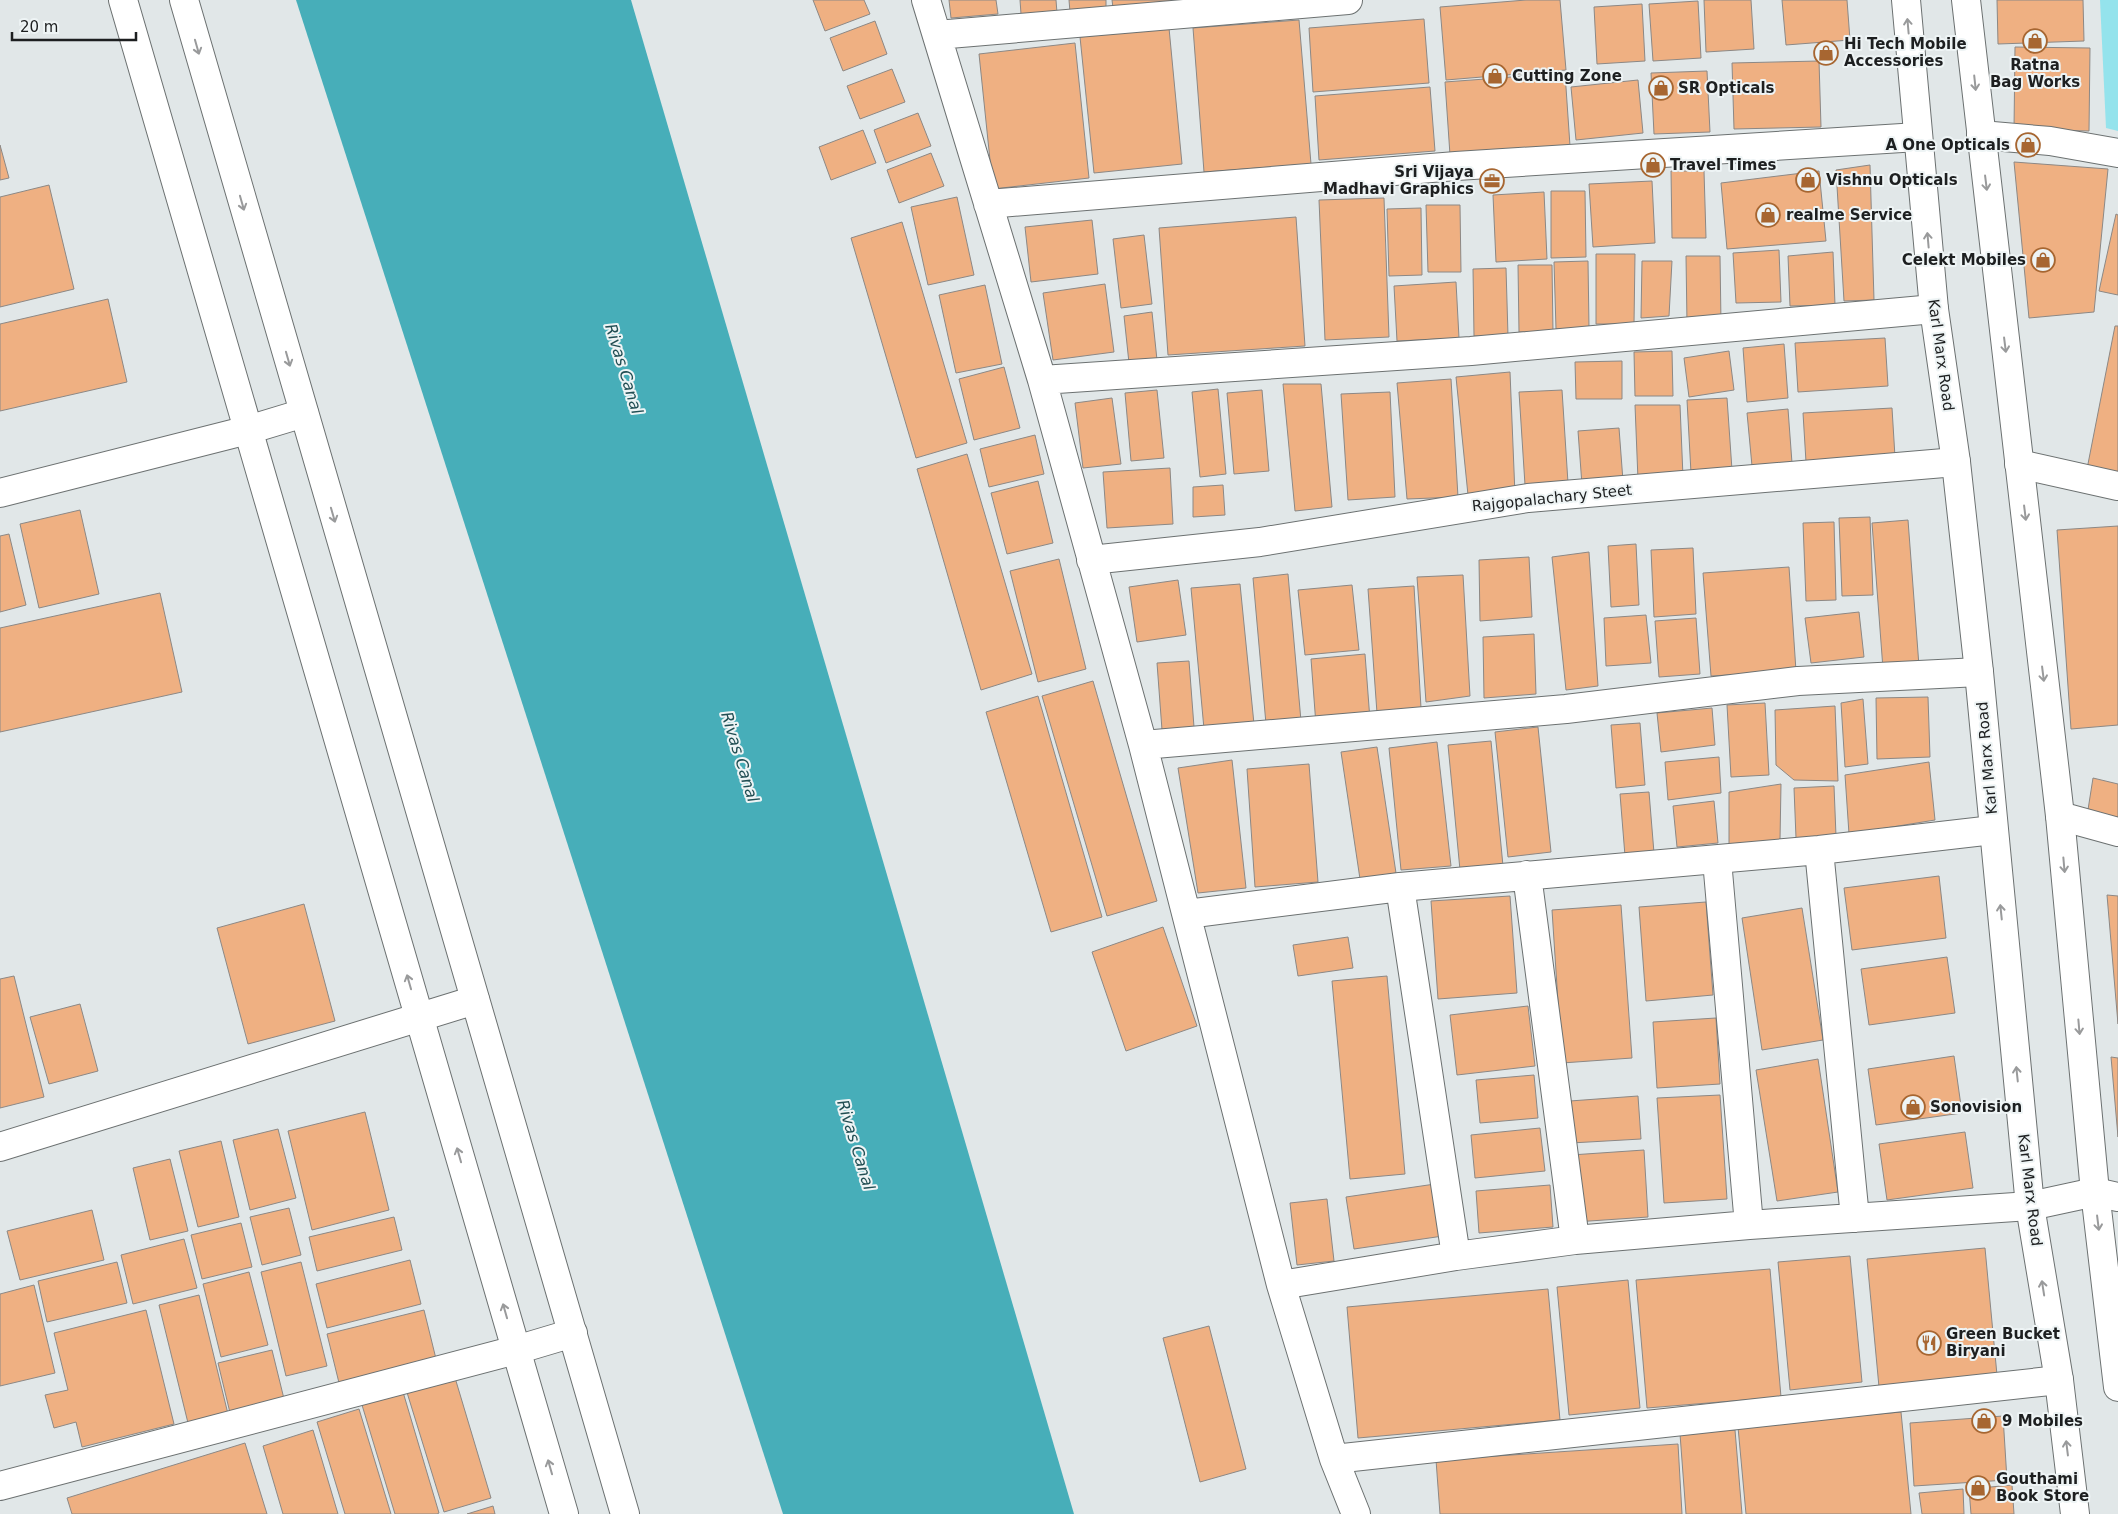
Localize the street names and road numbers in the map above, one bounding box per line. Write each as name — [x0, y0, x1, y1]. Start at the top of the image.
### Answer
street label: Karl Marx Road — [1924, 298, 1958, 412]
street label: Rajgopalachary Steet — [1471, 481, 1633, 515]
street label: Karl Marx Road — [1973, 701, 2001, 815]
street label: Karl Marx Road — [2014, 1133, 2046, 1247]

